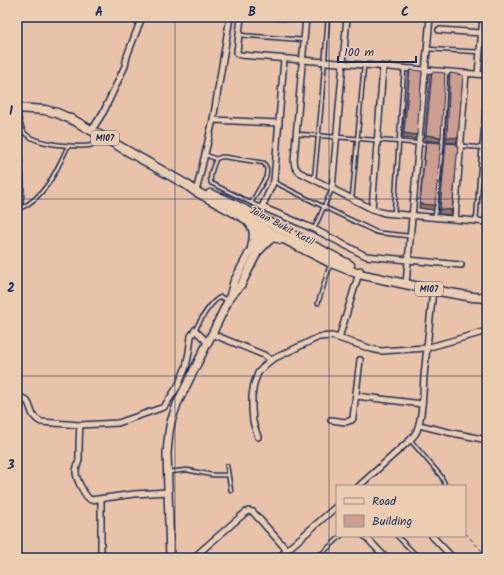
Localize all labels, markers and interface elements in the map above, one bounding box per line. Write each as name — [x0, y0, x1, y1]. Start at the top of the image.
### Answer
text: A — [95, 2, 103, 23]
text: B — [248, 2, 256, 23]
text: C — [401, 2, 409, 23]
scale bar — [338, 38, 416, 64]
text: 100 m — [344, 43, 375, 62]
text: 1 — [9, 101, 13, 122]
road number: M107 — [91, 131, 119, 145]
street label: Jalan Bukit Katil — [247, 202, 318, 250]
text: 2 — [7, 278, 15, 299]
road number: M107 — [415, 282, 443, 296]
text: 3 — [6, 455, 15, 476]
legend — [336, 485, 466, 537]
text: Road — [372, 492, 397, 511]
text: Building — [372, 512, 412, 531]

